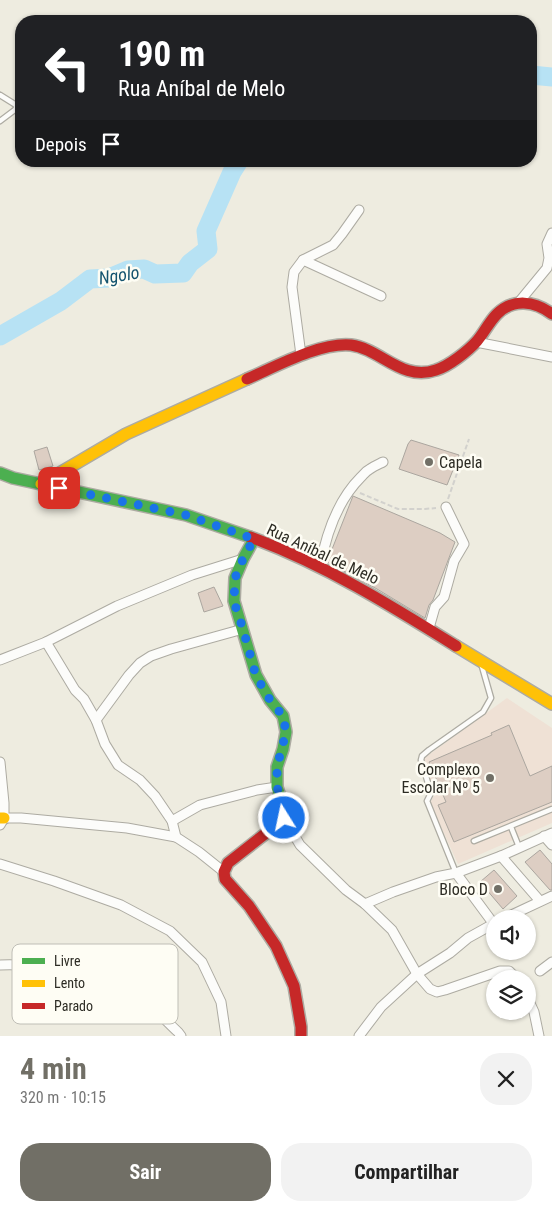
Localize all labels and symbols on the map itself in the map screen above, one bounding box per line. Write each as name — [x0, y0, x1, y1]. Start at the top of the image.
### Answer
water label: Ngolo — [97, 261, 141, 289]
place label: Capela — [439, 453, 482, 472]
marker: Capela — [423, 456, 435, 468]
pin — [38, 467, 80, 509]
street label: Rua Aníbal de Melo — [264, 520, 382, 588]
place label: Complexo Escolar Nº 5 — [402, 760, 480, 797]
marker: Complexo Escolar Nº 5 — [484, 772, 496, 784]
position arrow — [257, 791, 309, 843]
place label: Bloco D — [439, 880, 488, 899]
marker: Bloco D — [492, 883, 504, 895]
legend — [12, 944, 178, 1024]
text: Livre — [54, 953, 81, 969]
text: Lento — [54, 975, 85, 991]
text: Parado — [54, 998, 93, 1014]

